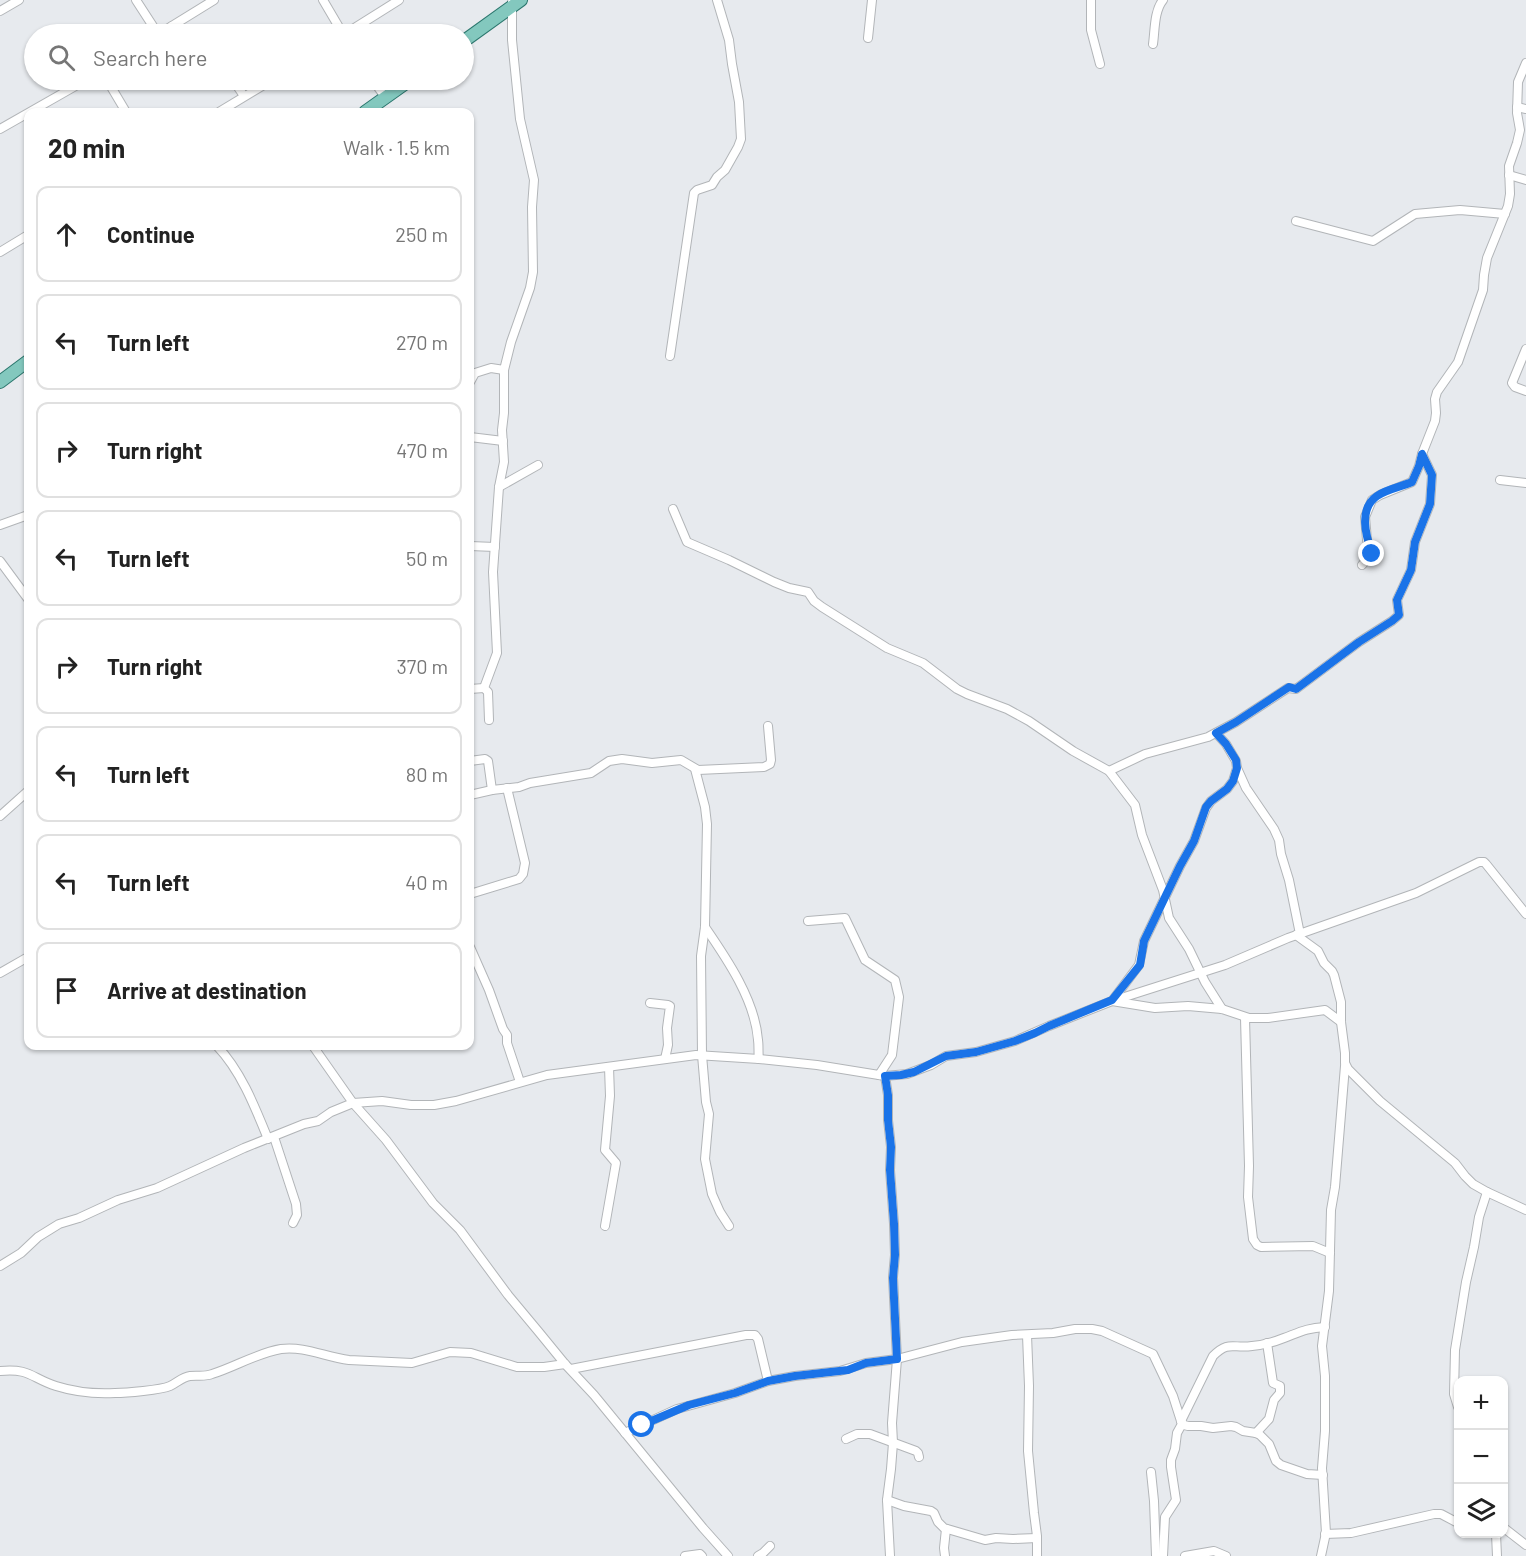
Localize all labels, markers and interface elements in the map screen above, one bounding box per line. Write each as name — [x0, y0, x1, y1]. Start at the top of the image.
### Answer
search box — [24, 24, 474, 90]
icon: search — [45, 41, 78, 74]
text: Search here — [93, 44, 207, 70]
text: 20 min — [48, 132, 125, 163]
text: Walk · 1.5 km — [343, 135, 450, 159]
icon: ahead — [50, 218, 83, 251]
text: Continue — [107, 221, 195, 247]
text: 250 m — [395, 222, 448, 246]
icon: left — [50, 326, 83, 359]
text: Turn left — [107, 329, 190, 355]
text: 270 m — [396, 330, 448, 354]
icon: right — [50, 434, 83, 467]
text: Turn right — [107, 437, 202, 463]
text: 470 m — [396, 438, 448, 462]
route end — [1358, 540, 1384, 566]
icon: left — [50, 542, 83, 575]
text: Turn left — [107, 545, 190, 571]
text: 50 m — [406, 546, 448, 570]
icon: right — [50, 650, 83, 683]
text: Turn right — [107, 653, 202, 679]
text: 370 m — [396, 654, 448, 678]
icon: left — [50, 758, 83, 791]
text: Turn left — [107, 761, 190, 787]
text: 80 m — [406, 762, 448, 786]
icon: left — [50, 866, 83, 899]
text: Turn left — [107, 869, 190, 895]
text: 40 m — [405, 870, 448, 894]
icon: arrive — [50, 974, 83, 1007]
text: Arrive at destination — [107, 977, 306, 1003]
map controls — [1454, 1376, 1508, 1538]
button: + — [1454, 1376, 1508, 1430]
route start — [628, 1411, 654, 1437]
button: − — [1454, 1430, 1508, 1484]
button: layers — [1454, 1484, 1508, 1538]

